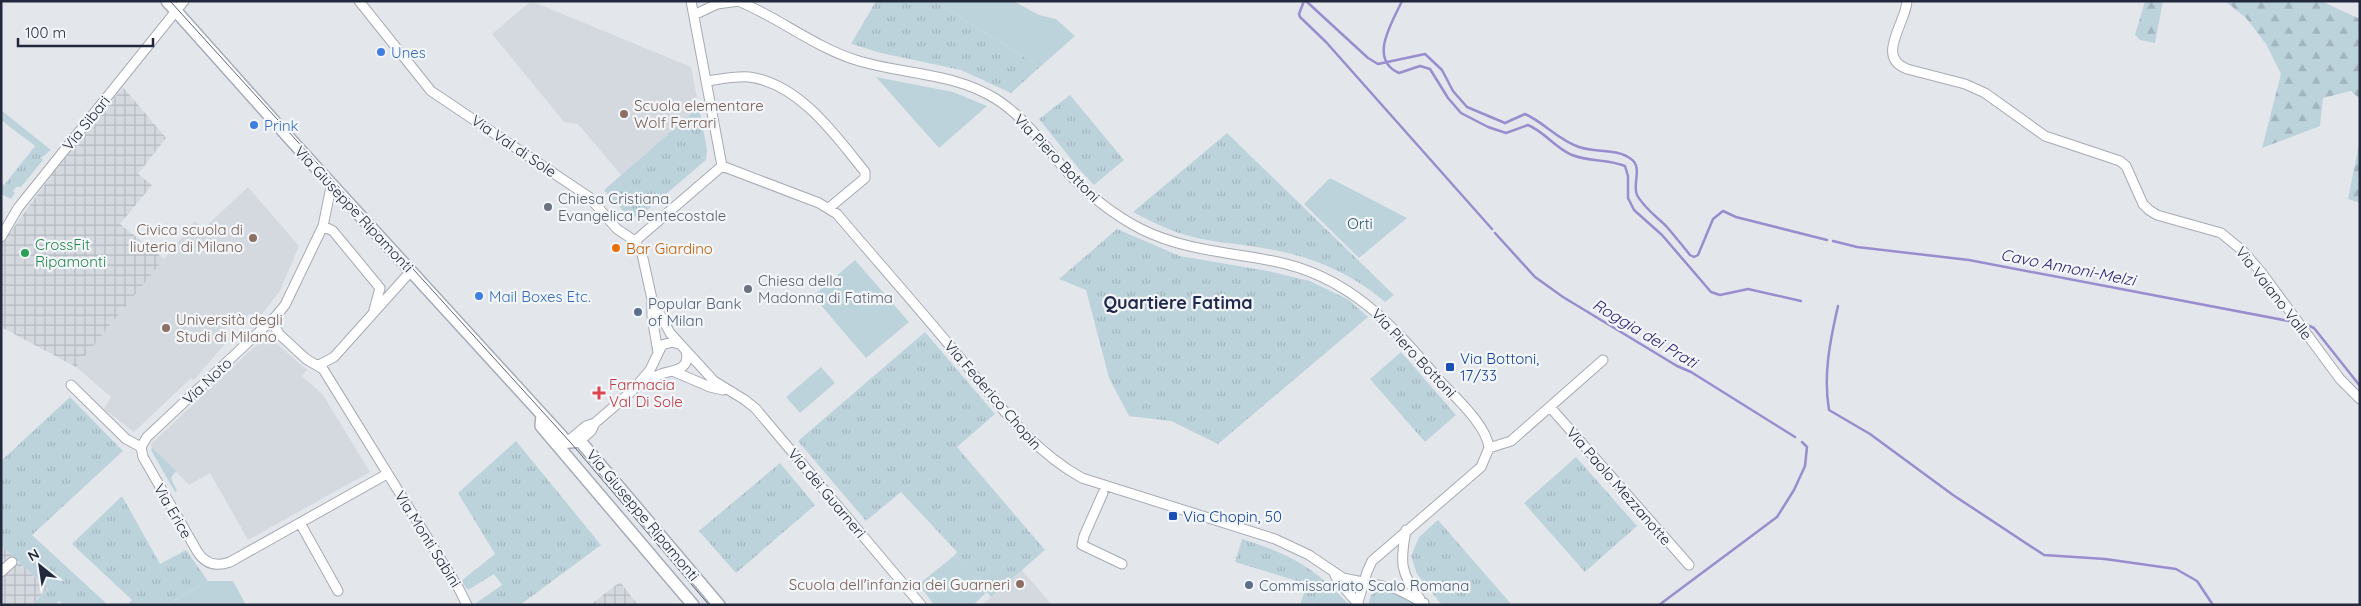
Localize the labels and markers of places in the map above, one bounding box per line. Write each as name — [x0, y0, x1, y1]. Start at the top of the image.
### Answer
place label: Unes — [391, 43, 426, 62]
marker: Unes — [375, 46, 387, 58]
place label: Scuola elementare Wolf Ferrari — [634, 96, 764, 132]
marker: Scuola elementare Wolf Ferrari — [618, 108, 630, 120]
place label: Prink — [264, 116, 299, 135]
marker: Prink — [248, 119, 260, 131]
place label: Chiesa Cristiana Evangelica Pentecostale — [558, 189, 726, 225]
marker: Chiesa Cristiana Evangelica Pentecostale — [542, 201, 554, 213]
place label: Civica scuola di liuteria di Milano — [130, 220, 243, 256]
marker: Civica scuola di liuteria di Milano — [247, 232, 259, 244]
place label: CrossFit Ripamonti — [35, 235, 106, 271]
place label: Bar Giardino — [626, 239, 713, 258]
marker: Bar Giardino — [610, 242, 622, 254]
marker: CrossFit Ripamonti — [19, 247, 31, 259]
place label: Chiesa della Madonna di Fatima — [758, 271, 893, 307]
marker: Chiesa della Madonna di Fatima — [742, 283, 754, 295]
place label: Mail Boxes Etc. — [489, 287, 591, 306]
marker: Mail Boxes Etc. — [473, 290, 485, 302]
place label: Popular Bank of Milan — [648, 294, 741, 330]
marker: Popular Bank of Milan — [632, 306, 644, 318]
place label: Università degli Studi di Milano — [176, 310, 283, 346]
marker: Università degli Studi di Milano — [160, 322, 172, 334]
place label: Via Bottoni, 17/33 — [1460, 349, 1539, 385]
marker: Via Bottoni, 17/33 — [1444, 361, 1456, 373]
place label: Farmacia Val Di Sole — [609, 375, 683, 411]
marker: Farmacia Val Di Sole — [593, 387, 605, 399]
place label: Via Chopin, 50 — [1183, 507, 1282, 526]
marker: Via Chopin, 50 — [1167, 510, 1179, 522]
place label: Scuola dell'infanzia dei Guarneri — [789, 575, 1010, 594]
place label: Commissariato Scalo Romana — [1259, 576, 1469, 595]
marker: Scuola dell'infanzia dei Guarneri — [1014, 578, 1026, 590]
marker: Commissariato Scalo Romana — [1243, 579, 1255, 591]

